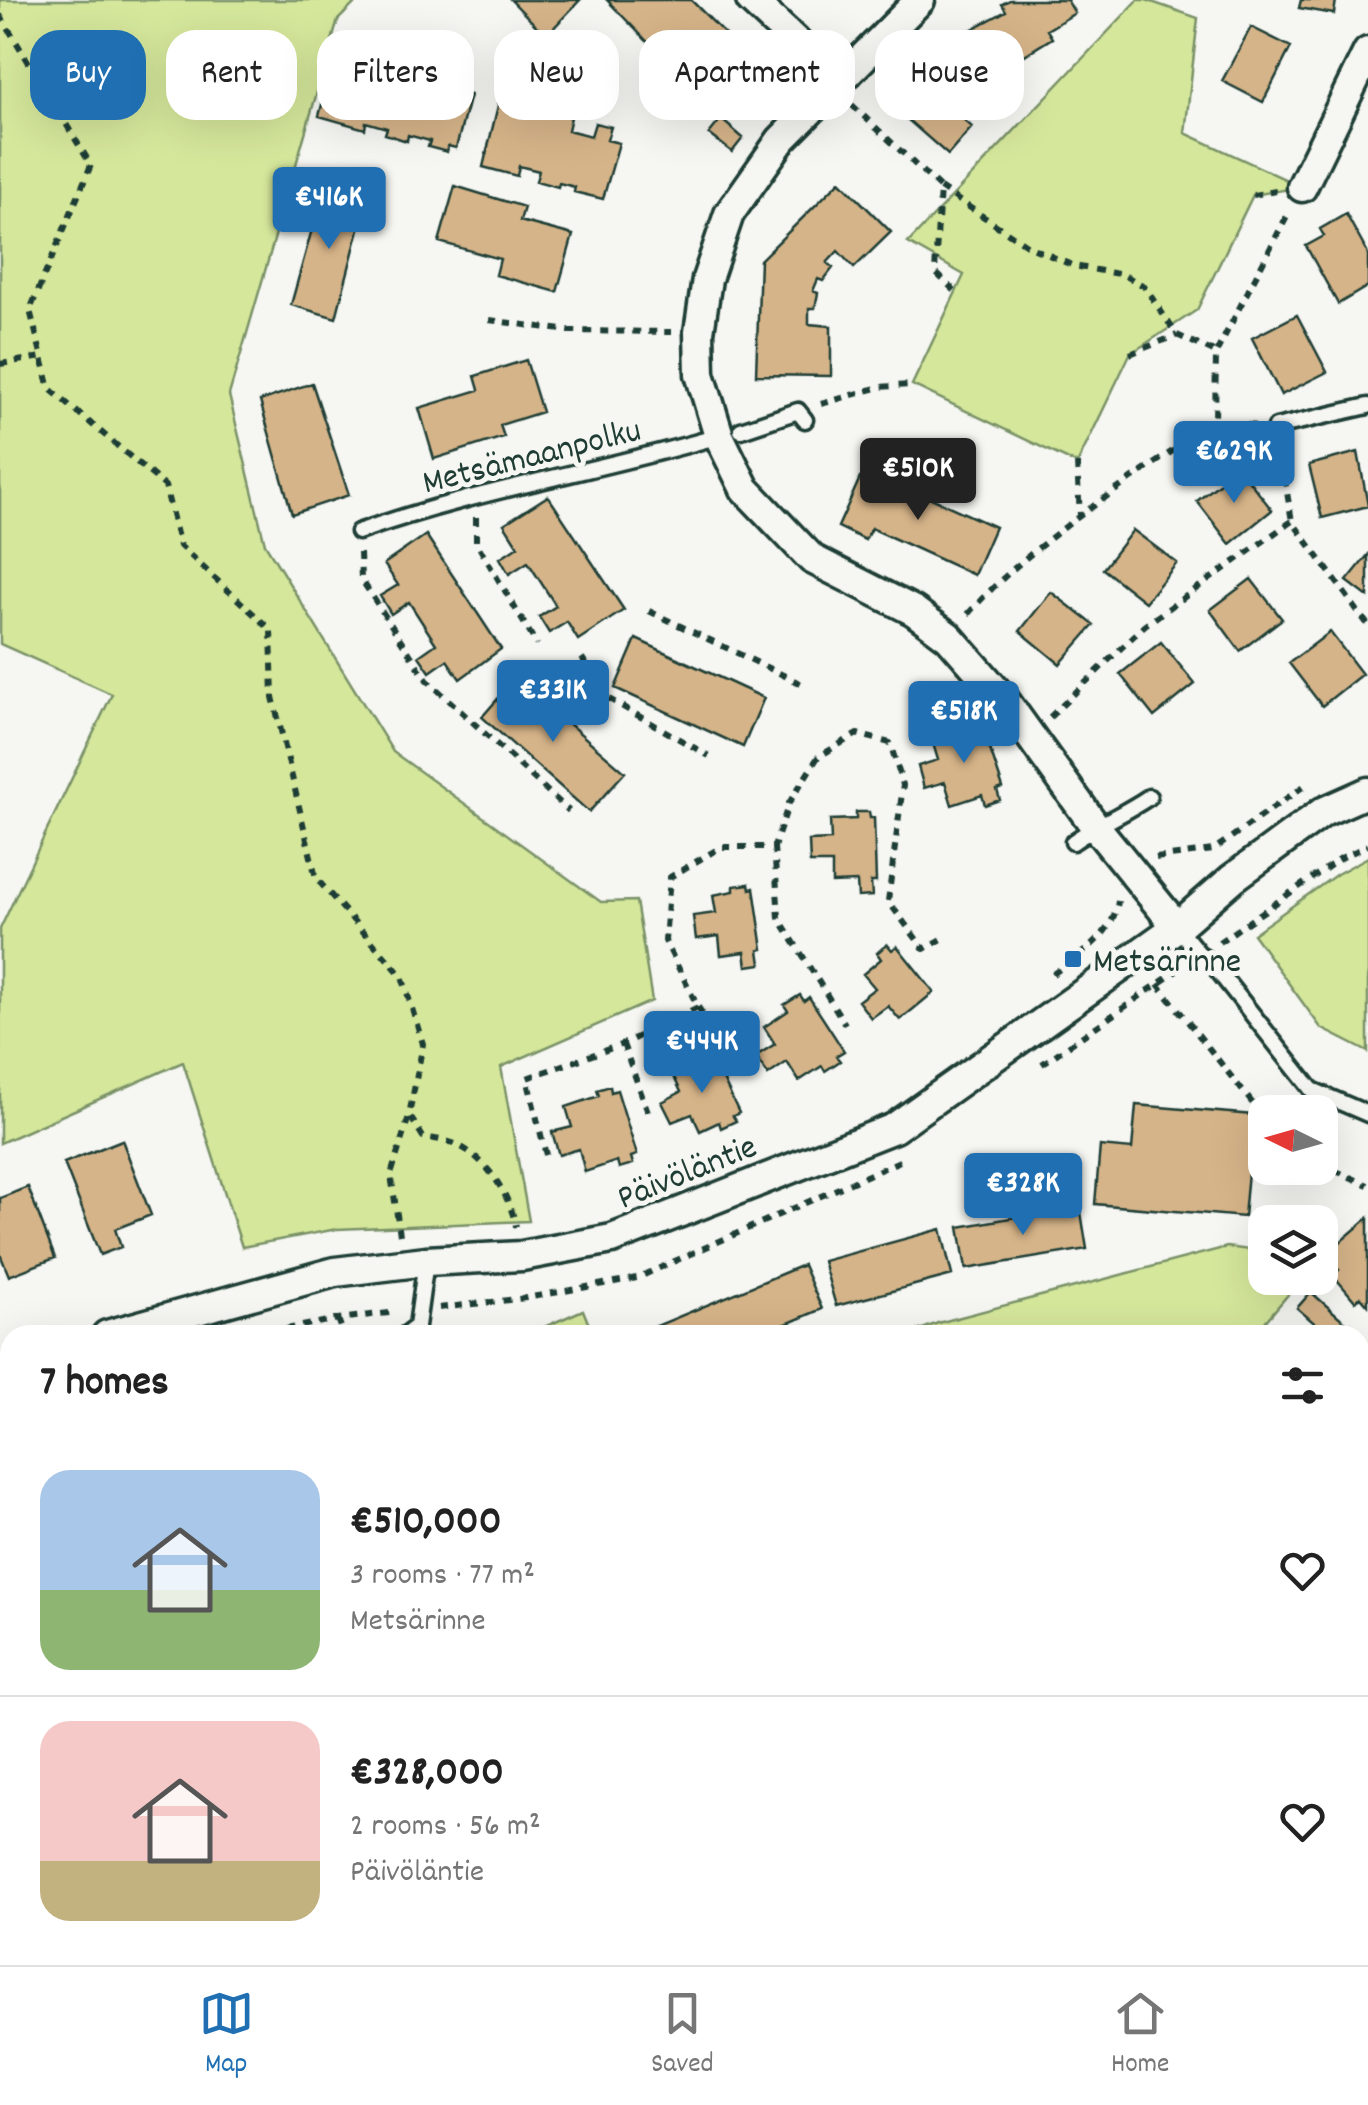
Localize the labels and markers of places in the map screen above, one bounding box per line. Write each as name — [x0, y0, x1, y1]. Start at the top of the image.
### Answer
pin: €416K — [259, 167, 399, 252]
pin: €629K — [1164, 421, 1304, 506]
pin: €510K — [848, 438, 988, 523]
pin: €331K — [483, 660, 623, 745]
pin: €518K — [894, 681, 1034, 766]
place label: Metsärinne — [1093, 939, 1241, 989]
marker: Metsärinne — [1062, 948, 1084, 970]
pin: €444K — [632, 1011, 772, 1096]
pin: €328K — [953, 1153, 1093, 1238]

